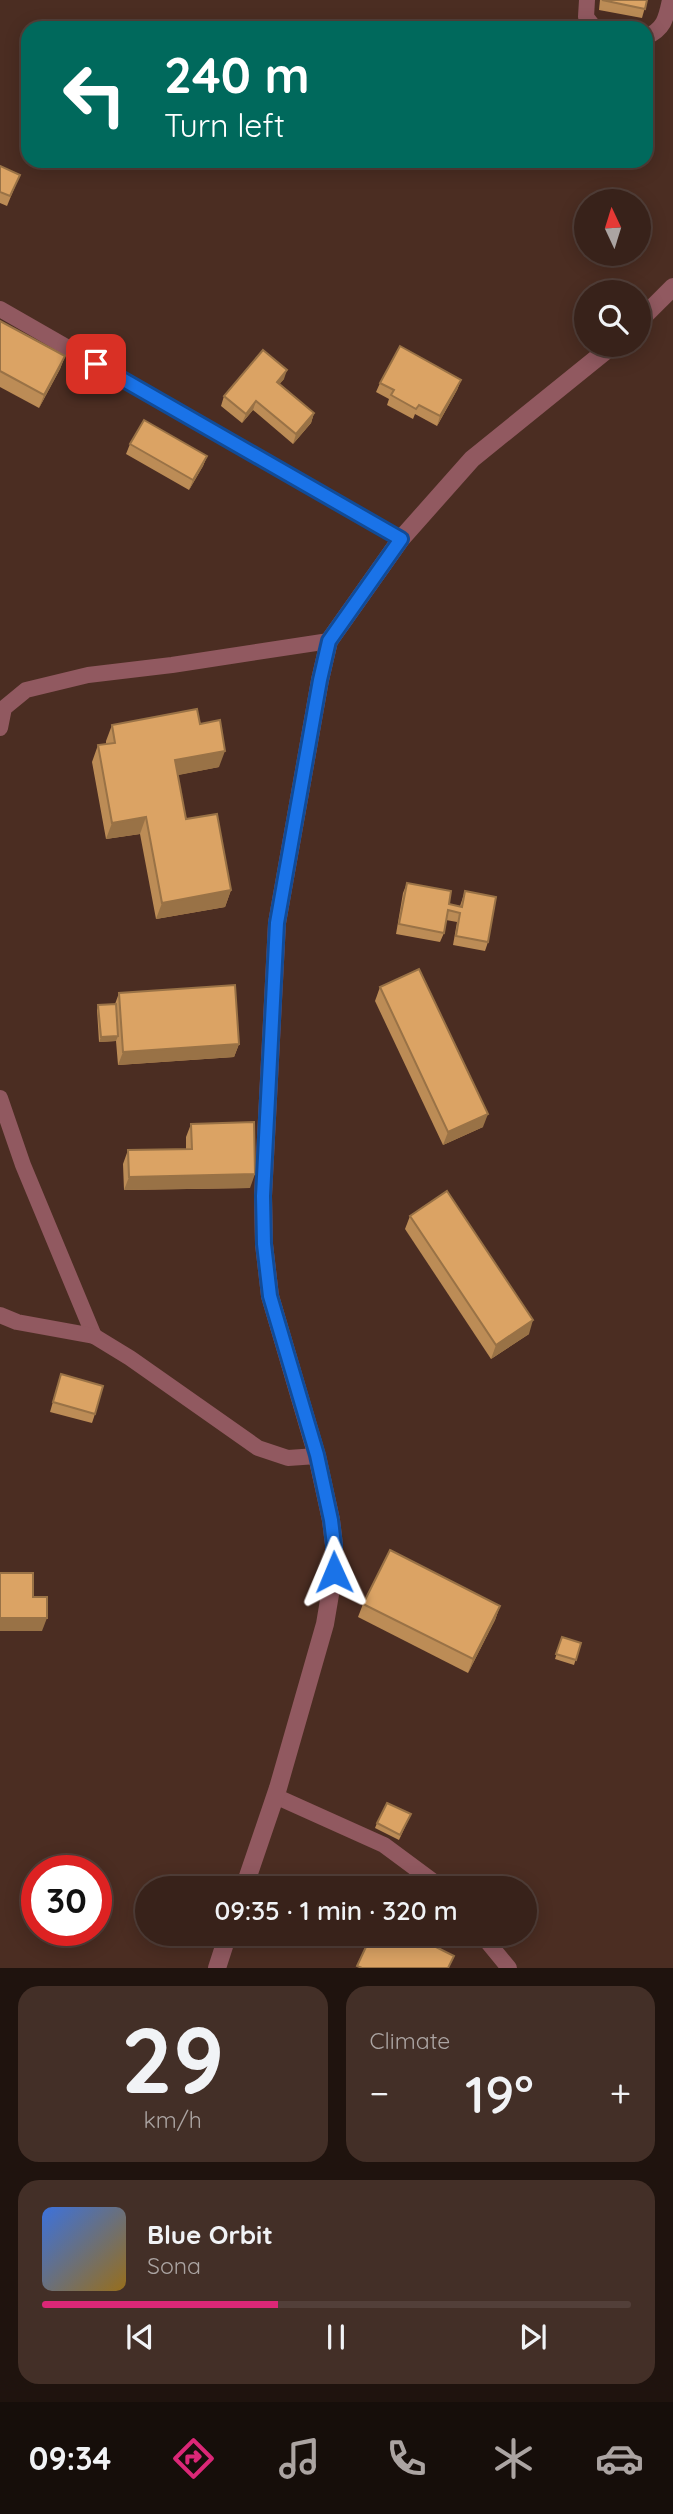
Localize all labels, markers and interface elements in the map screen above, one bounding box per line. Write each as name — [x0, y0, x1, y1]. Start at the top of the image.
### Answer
text: 240 m — [164, 44, 310, 105]
icon: left — [49, 49, 140, 140]
text: Turn left — [164, 105, 285, 145]
north arrow — [574, 189, 651, 266]
map controls — [574, 189, 651, 357]
button: search — [574, 280, 651, 357]
pin — [66, 334, 126, 394]
icon: arrive — [77, 345, 115, 383]
position arrow — [297, 1535, 371, 1609]
speed limit sign: 30 — [21, 1855, 112, 1946]
text: 09:35 · 1 min · 320 m — [214, 1894, 458, 1927]
text: 29 — [121, 2002, 224, 2116]
text: Climate — [370, 2026, 450, 2055]
text: 19° — [465, 2061, 534, 2126]
text: − — [370, 2069, 389, 2117]
text: + — [610, 2069, 631, 2117]
text: km/h — [144, 2105, 202, 2134]
text: Blue Orbit — [147, 2218, 273, 2251]
text: Sona — [147, 2251, 201, 2280]
icon: previous — [121, 2318, 159, 2356]
icon: pause — [317, 2318, 355, 2356]
icon: next — [514, 2318, 552, 2356]
icon: directions — [169, 2434, 218, 2483]
icon: music — [275, 2434, 324, 2483]
icon: phone — [382, 2434, 431, 2483]
icon: climate — [489, 2434, 538, 2483]
icon: car — [595, 2434, 644, 2483]
text: 09:34 — [29, 2438, 111, 2478]

